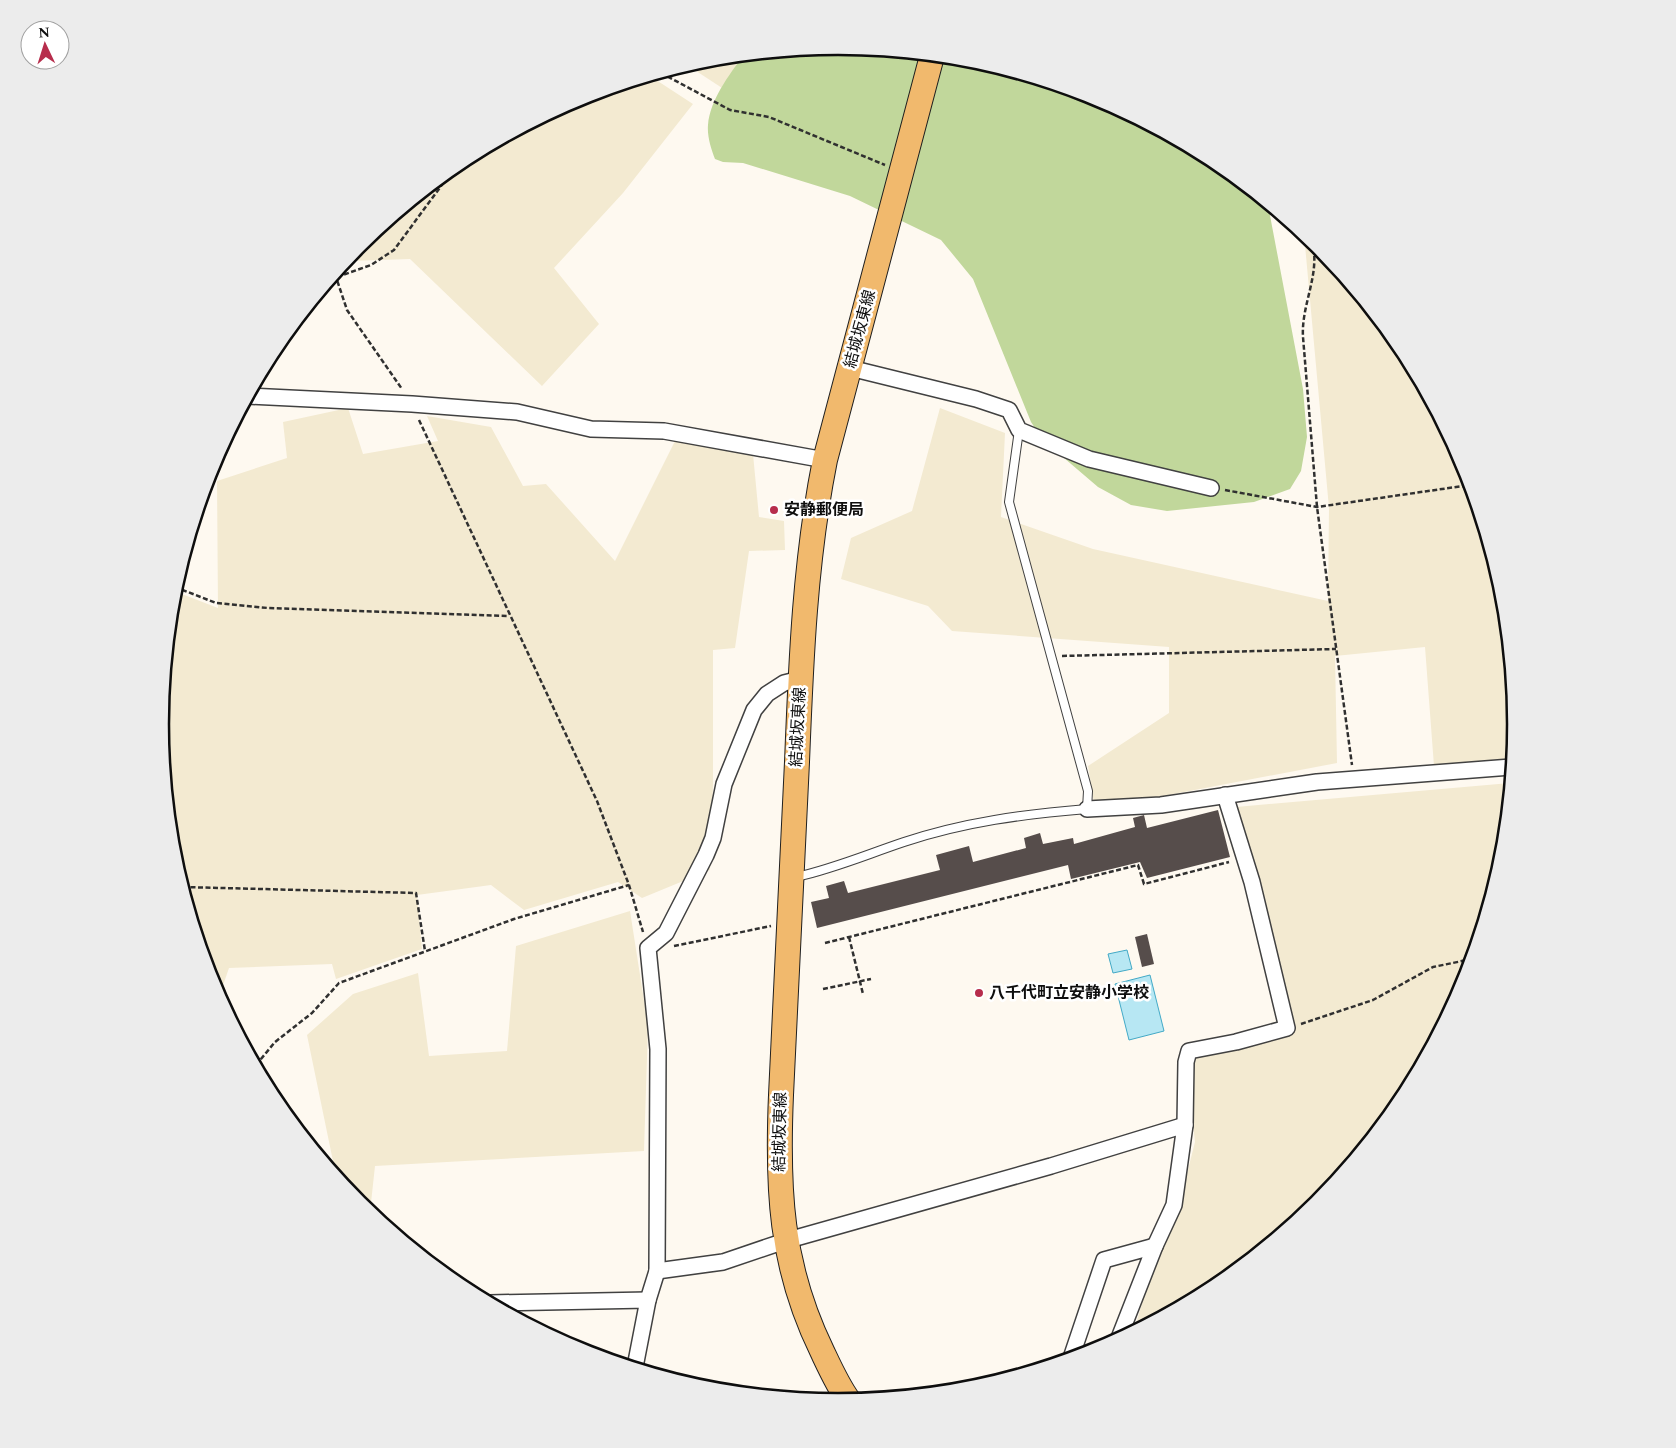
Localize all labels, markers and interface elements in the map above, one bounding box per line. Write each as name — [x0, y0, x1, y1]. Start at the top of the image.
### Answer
north arrow — [20, 20, 70, 70]
text: N — [38, 22, 51, 43]
street label: 結城坂東線 — [838, 287, 882, 371]
place label: 安静郵便局 — [784, 498, 864, 522]
marker: 安静郵便局 — [768, 504, 780, 516]
street label: 結城坂東線 — [784, 686, 812, 768]
place label: 八千代町立安静小学校 — [989, 981, 1149, 1005]
marker: 八千代町立安静小学校 — [973, 987, 985, 999]
street label: 結城坂東線 — [767, 1092, 793, 1172]

